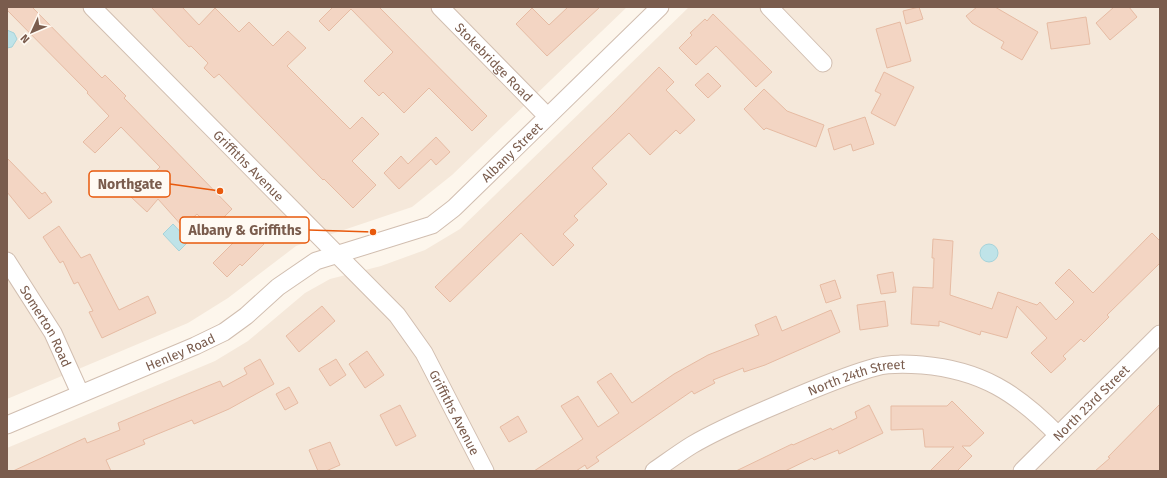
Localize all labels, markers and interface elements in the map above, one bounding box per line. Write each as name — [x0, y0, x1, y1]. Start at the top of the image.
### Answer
north arrow — [12, 12, 52, 52]
street label: Stokebridge Road — [452, 20, 536, 104]
text: N — [18, 31, 32, 46]
street label: Albany Street — [478, 119, 545, 185]
street label: Griffiths Avenue — [211, 127, 287, 204]
callout: Northgate — [89, 171, 170, 197]
text: Northgate — [98, 176, 163, 193]
callout: Albany & Griffiths — [180, 217, 309, 243]
text: Albany & Griffiths — [187, 222, 302, 239]
street label: Somerton Road — [17, 283, 75, 369]
street label: Henley Road — [143, 330, 217, 373]
street label: North 24th Street — [806, 357, 906, 398]
street label: North 23rd Street — [1050, 361, 1132, 444]
street label: Griffiths Avenue — [427, 367, 483, 458]

